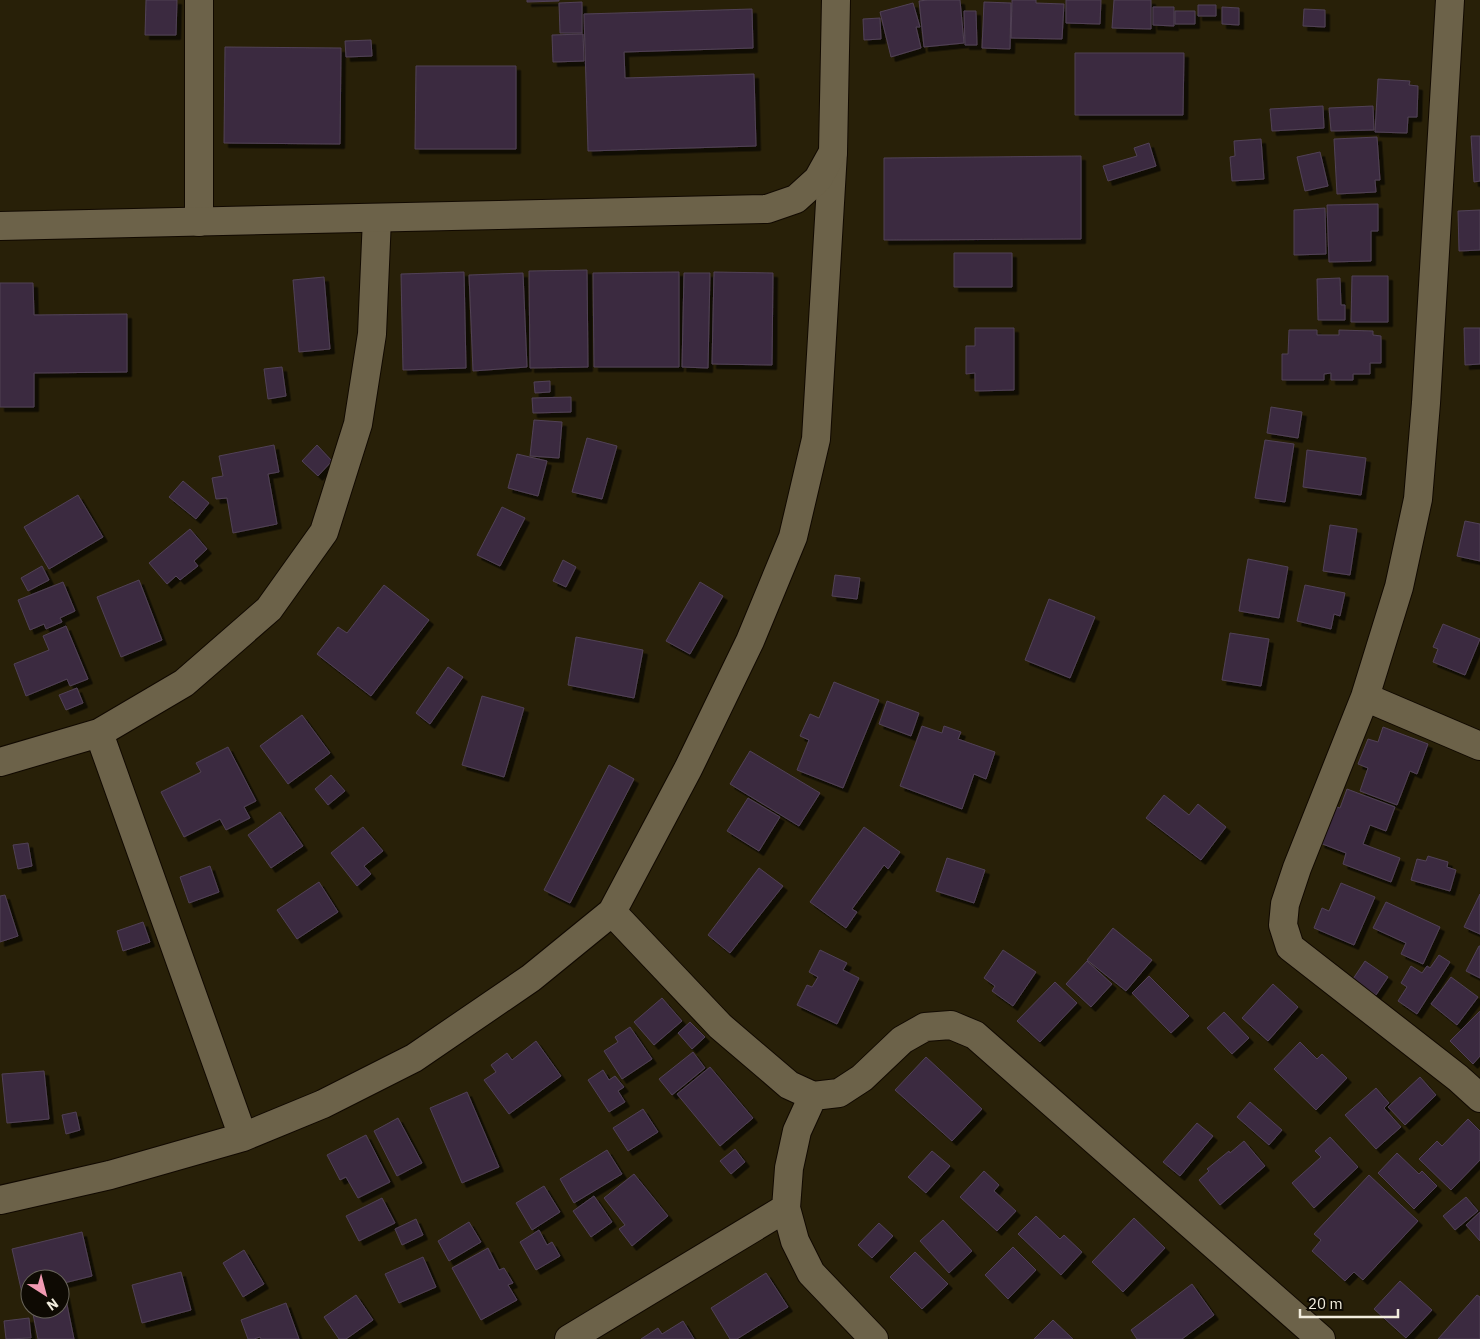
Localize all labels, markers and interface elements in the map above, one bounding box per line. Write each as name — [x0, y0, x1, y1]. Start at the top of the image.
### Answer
north arrow — [20, 1269, 70, 1319]
scale bar — [1300, 1286, 1398, 1318]
text: N — [43, 1294, 62, 1315]
text: 20 m — [1308, 1294, 1343, 1313]

